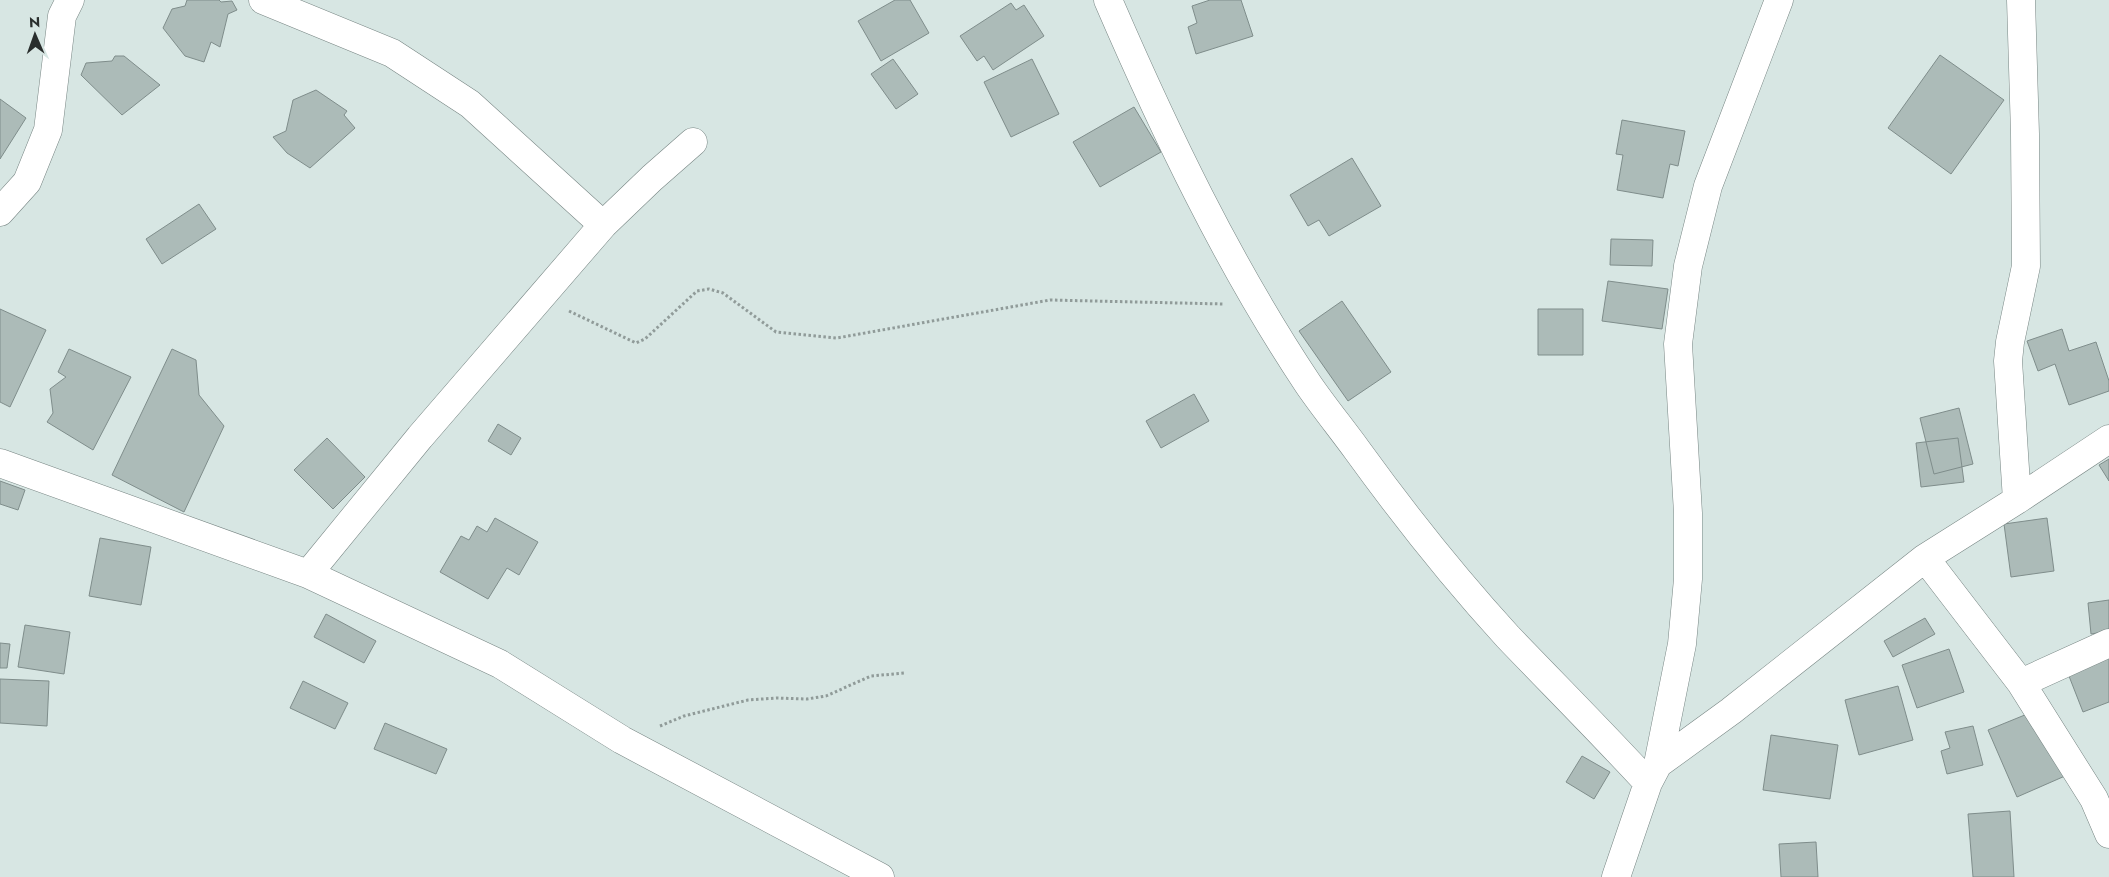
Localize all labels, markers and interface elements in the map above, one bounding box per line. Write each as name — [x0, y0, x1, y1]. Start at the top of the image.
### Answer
north arrow — [10, 10, 60, 60]
text: N — [29, 12, 40, 32]

